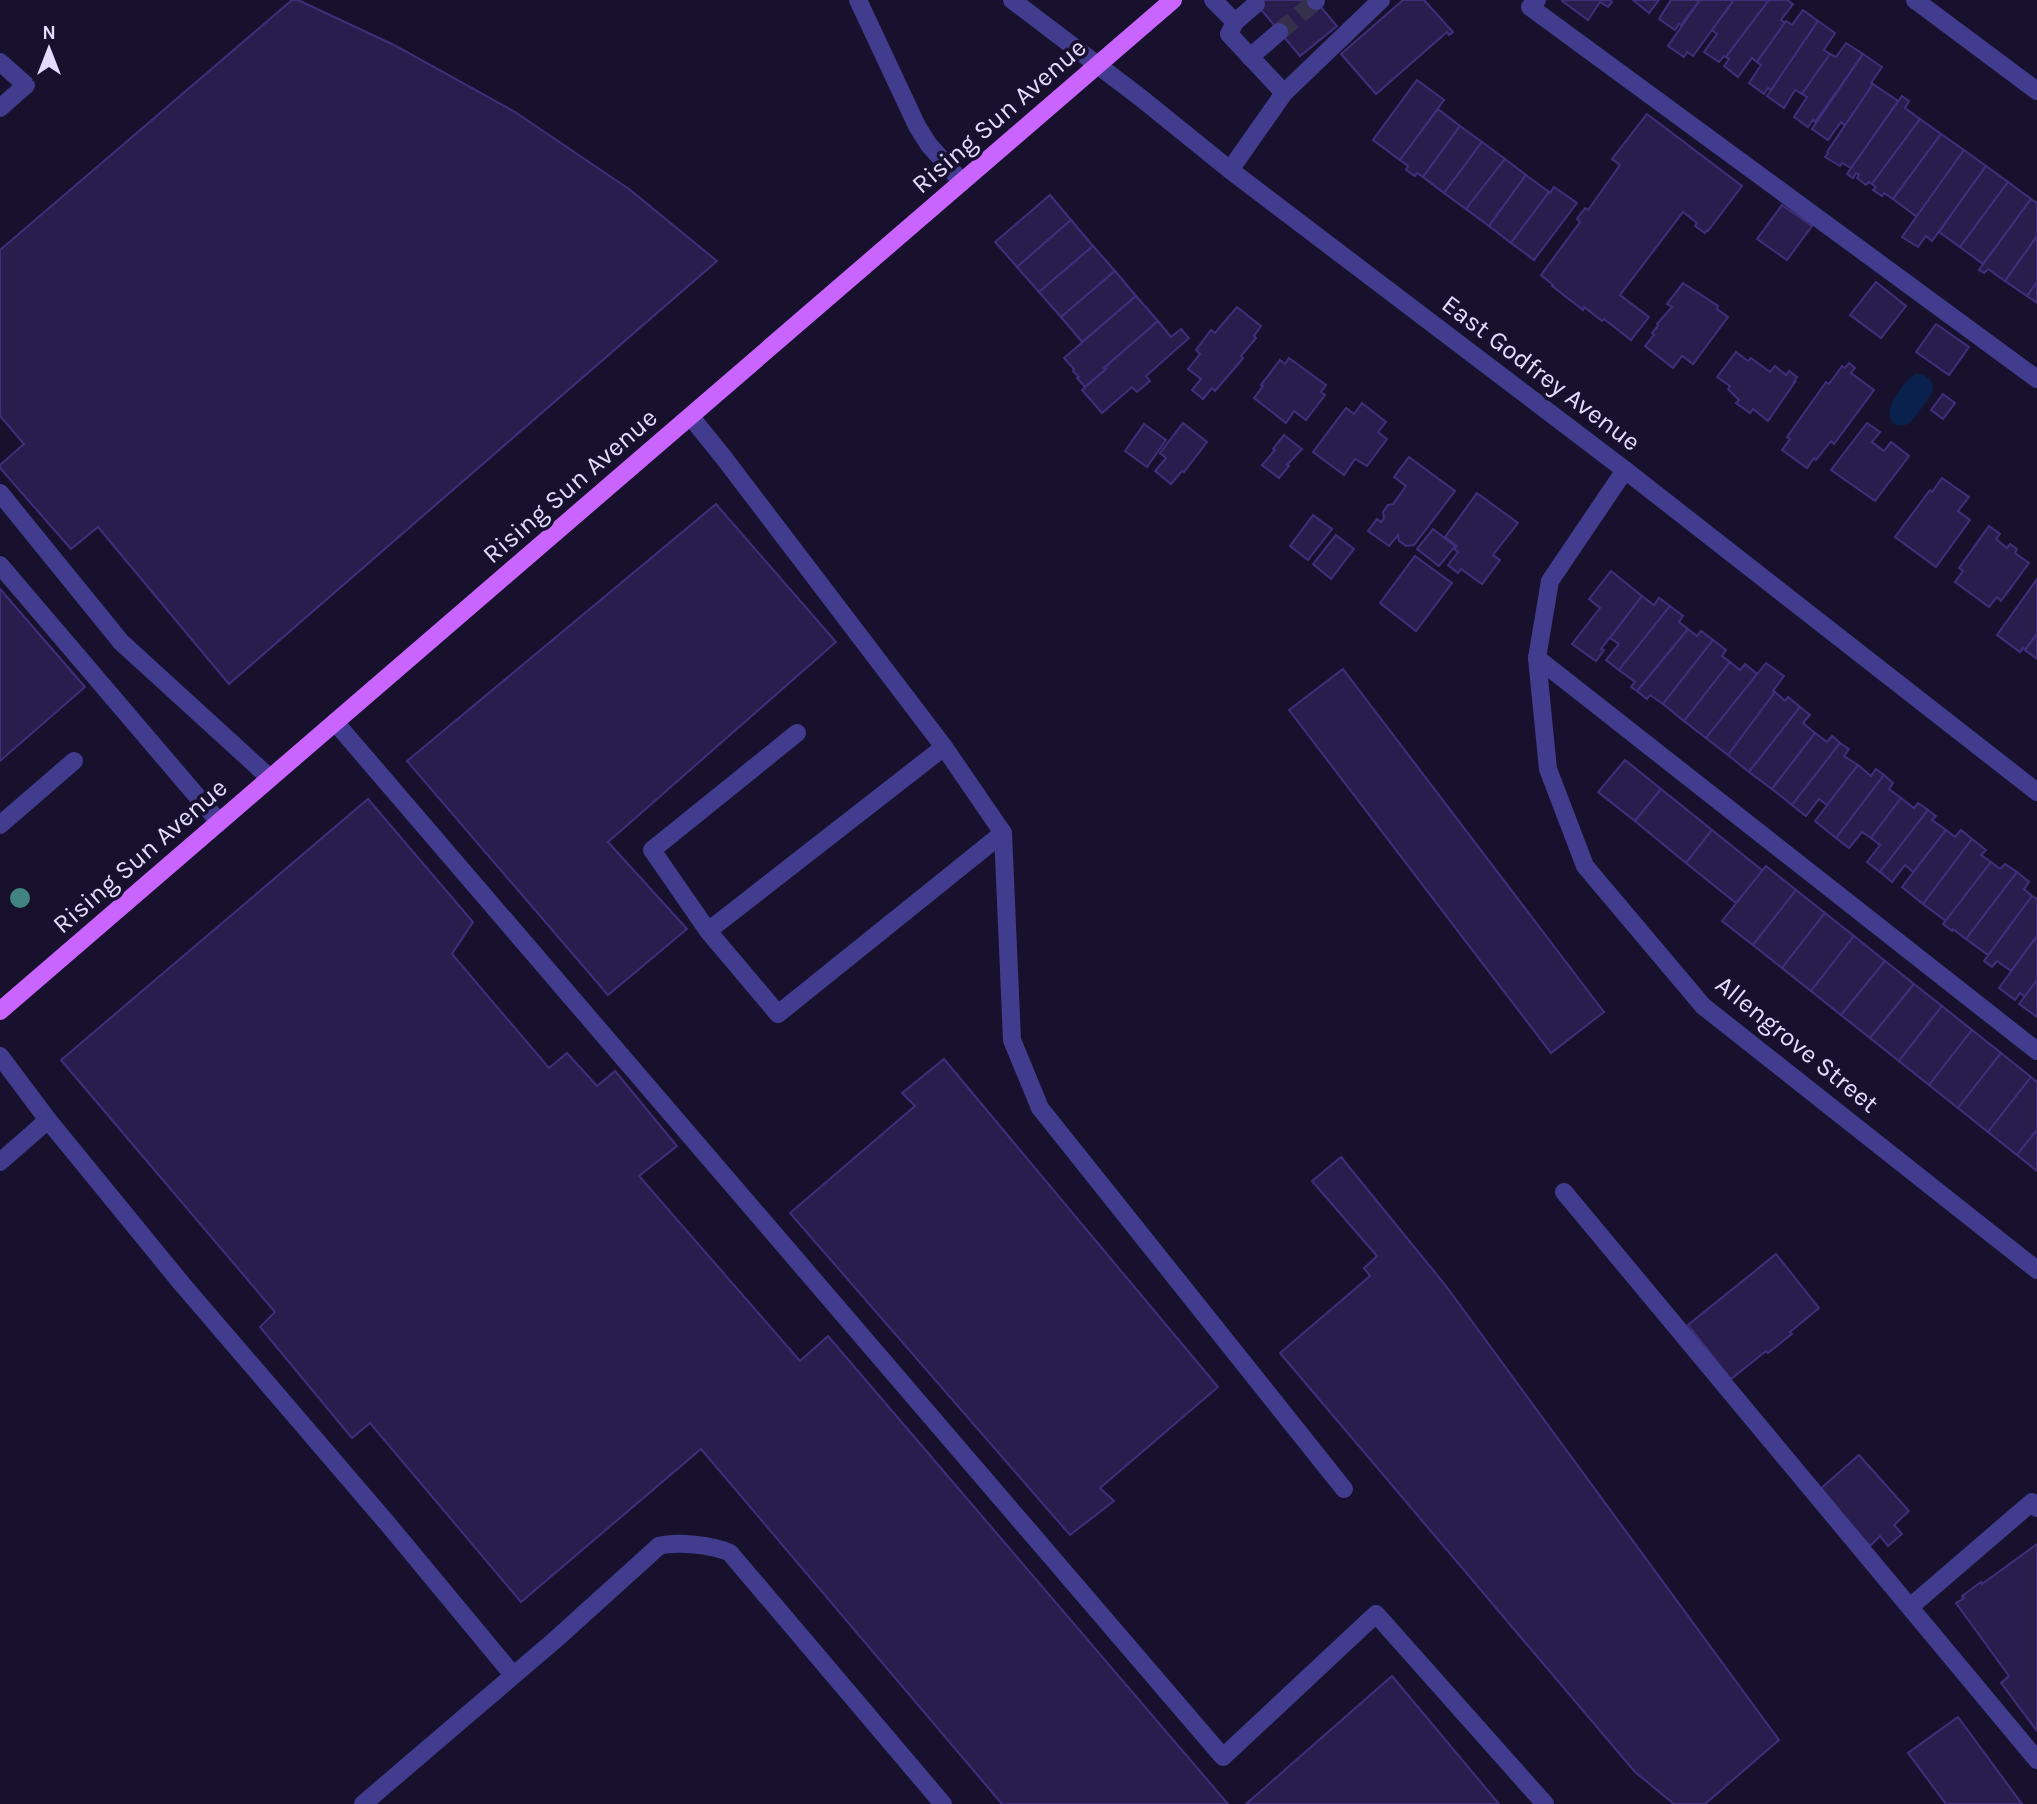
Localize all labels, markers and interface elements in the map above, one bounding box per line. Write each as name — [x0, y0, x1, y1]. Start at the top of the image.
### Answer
north arrow — [14, 14, 84, 84]
text: N — [42, 22, 56, 44]
street label: Rising Sun Avenue — [906, 32, 1092, 200]
street label: East Godfrey Avenue — [1436, 288, 1646, 458]
street label: Rising Sun Avenue — [477, 402, 663, 570]
street label: Rising Sun Avenue — [47, 772, 233, 940]
street label: Allengrove Street — [1709, 969, 1885, 1119]

